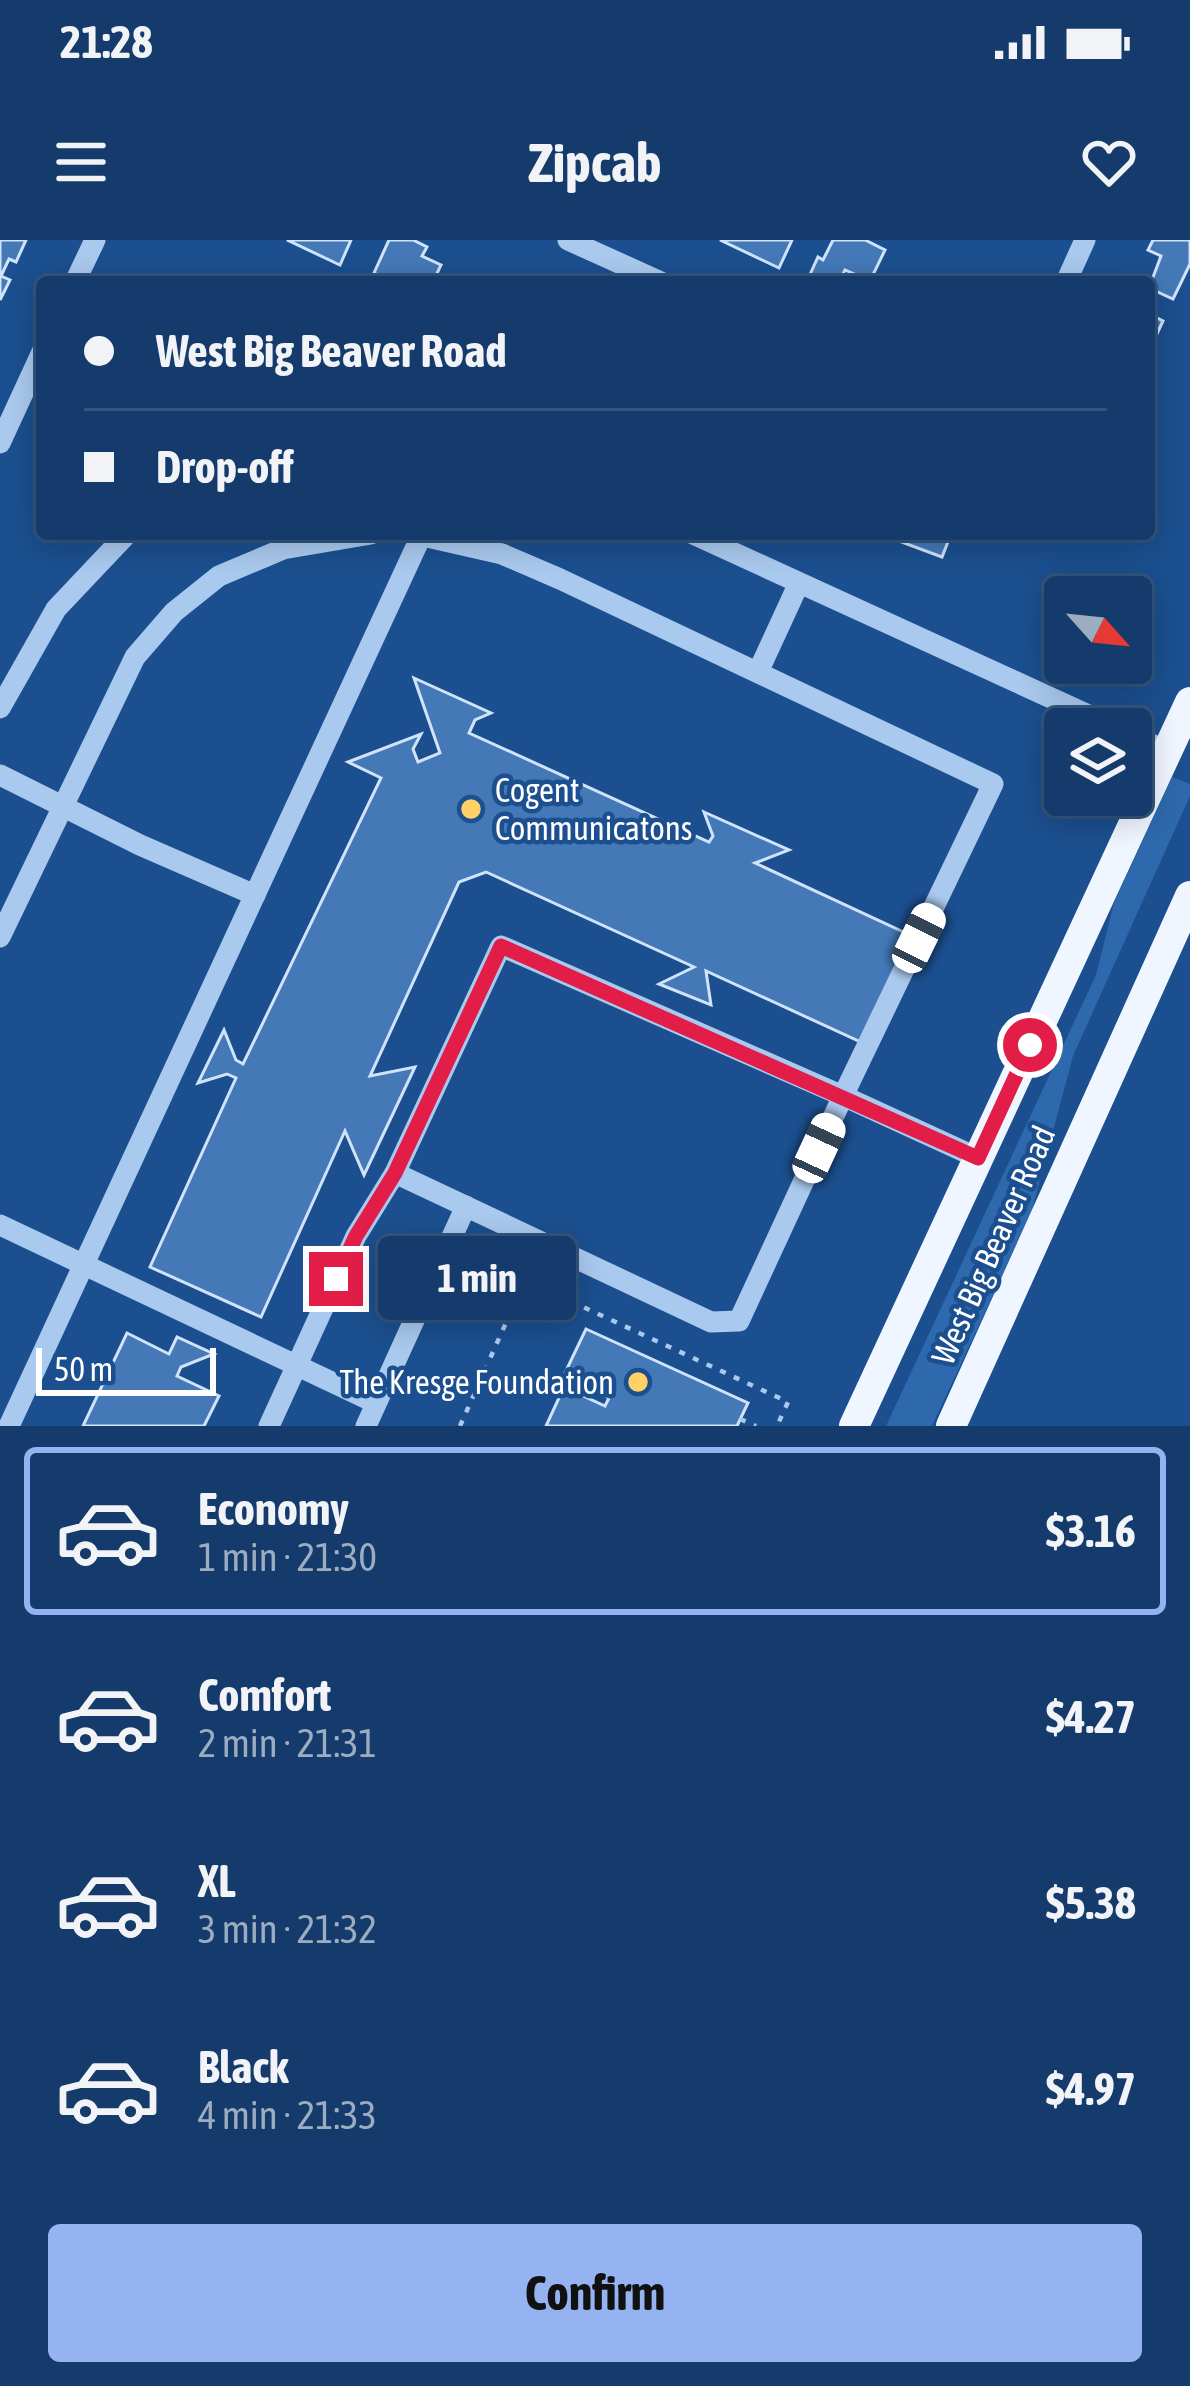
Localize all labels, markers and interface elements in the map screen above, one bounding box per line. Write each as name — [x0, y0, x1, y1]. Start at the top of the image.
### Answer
text: 21:28 — [60, 16, 153, 68]
icon: menu — [48, 129, 114, 195]
icon: heart — [1076, 129, 1142, 195]
text: Zipcab — [528, 132, 662, 193]
text: West Big Beaver Road — [156, 325, 506, 377]
text: Drop-off — [156, 441, 294, 493]
north arrow — [1044, 576, 1152, 684]
map controls — [1044, 576, 1152, 816]
button: layers — [1044, 708, 1152, 816]
place label: Cogent Communicatons — [495, 771, 692, 847]
marker: Cogent Communicatons — [458, 796, 484, 822]
car — [887, 898, 951, 978]
route start — [1003, 1018, 1057, 1072]
car — [787, 1108, 851, 1188]
street label: West Big Beaver Road — [923, 1120, 1063, 1370]
callout: 1 min — [378, 1237, 576, 1321]
route end — [309, 1252, 363, 1306]
text: 1 min — [437, 1256, 517, 1300]
scale bar — [36, 1342, 216, 1395]
text: 50 m — [54, 1350, 113, 1388]
place label: The Kresge Foundation — [339, 1363, 614, 1401]
marker: The Kresge Foundation — [625, 1369, 651, 1395]
icon: car — [54, 1477, 162, 1585]
text: Economy — [198, 1483, 349, 1535]
text: $3.16 — [1046, 1505, 1136, 1557]
text: 1 min · 21:30 — [198, 1535, 377, 1579]
icon: car — [54, 1663, 162, 1771]
text: Comfort — [198, 1669, 331, 1721]
text: $4.27 — [1046, 1691, 1136, 1743]
text: 2 min · 21:31 — [198, 1721, 377, 1765]
icon: car — [54, 1849, 162, 1957]
text: XL — [198, 1855, 236, 1907]
text: $5.38 — [1046, 1877, 1136, 1929]
text: 3 min · 21:32 — [198, 1907, 377, 1951]
icon: car — [54, 2035, 162, 2143]
text: Black — [198, 2041, 289, 2093]
text: $4.97 — [1046, 2063, 1136, 2115]
text: 4 min · 21:33 — [198, 2093, 377, 2137]
button: Confirm — [48, 2224, 1142, 2362]

